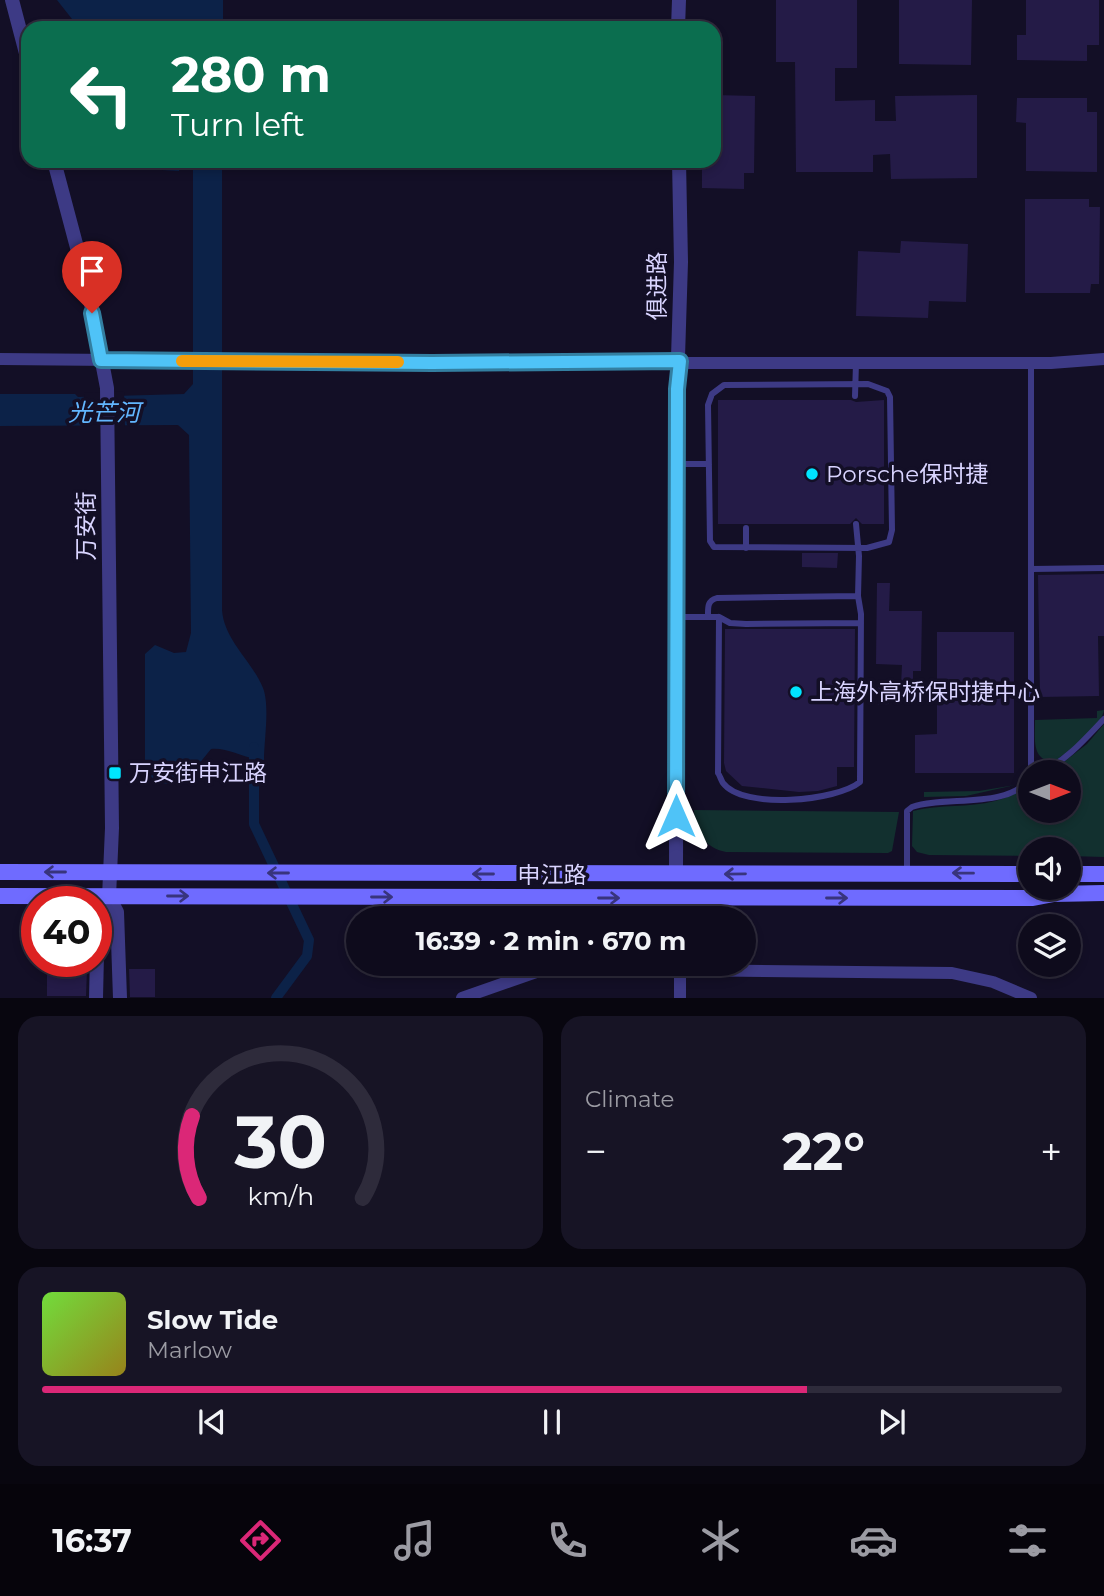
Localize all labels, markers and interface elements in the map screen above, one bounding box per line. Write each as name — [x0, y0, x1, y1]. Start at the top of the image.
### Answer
text: 280 m — [171, 45, 331, 104]
icon: left — [56, 49, 147, 140]
text: Turn left — [171, 105, 305, 144]
pin — [62, 241, 122, 313]
icon: arrive — [73, 252, 111, 290]
street label: 俱进路 — [643, 252, 671, 321]
water label: 光芒河 — [68, 398, 144, 427]
place label: Porsche保时捷 — [826, 460, 988, 488]
marker: Porsche保时捷 — [804, 466, 820, 482]
street label: 万安街 — [72, 492, 100, 561]
place label: 上海外高桥保时捷中心 — [810, 678, 1040, 706]
marker: 上海外高桥保时捷中心 — [788, 684, 804, 700]
place label: 万安街申江路 — [129, 759, 267, 787]
north arrow — [1018, 760, 1082, 822]
map controls — [1018, 760, 1081, 977]
marker: 万安街申江路 — [107, 765, 123, 781]
position arrow — [639, 779, 713, 853]
button: sound — [1018, 837, 1081, 900]
street label: 申江路 — [518, 861, 587, 889]
one-way arrow — [44, 865, 67, 878]
one-way arrow — [267, 866, 290, 880]
one-way arrow — [951, 866, 974, 880]
one-way arrow — [472, 867, 495, 881]
one-way arrow — [724, 867, 747, 881]
speed limit sign: 40 — [21, 886, 112, 977]
one-way arrow — [166, 889, 189, 903]
one-way arrow — [370, 890, 393, 904]
one-way arrow — [597, 891, 620, 905]
one-way arrow — [825, 891, 848, 904]
button: layers — [1018, 914, 1081, 977]
text: 16:39 · 2 min · 670 m — [416, 925, 686, 957]
text: Climate — [585, 1085, 674, 1113]
text: 30 — [233, 1099, 327, 1187]
text: 22° — [782, 1120, 865, 1183]
text: − — [585, 1128, 607, 1175]
text: + — [1040, 1128, 1062, 1175]
text: km/h — [247, 1181, 314, 1211]
text: Slow Tide — [147, 1304, 278, 1336]
text: Marlow — [147, 1336, 232, 1364]
icon: previous — [193, 1403, 231, 1441]
icon: pause — [533, 1403, 571, 1441]
icon: next — [873, 1403, 911, 1441]
icon: directions — [236, 1516, 285, 1565]
icon: music — [390, 1516, 439, 1565]
icon: phone — [543, 1516, 592, 1565]
icon: climate — [696, 1516, 745, 1565]
icon: car — [849, 1516, 898, 1565]
icon: filters — [1003, 1516, 1052, 1565]
text: 16:37 — [52, 1521, 132, 1560]

